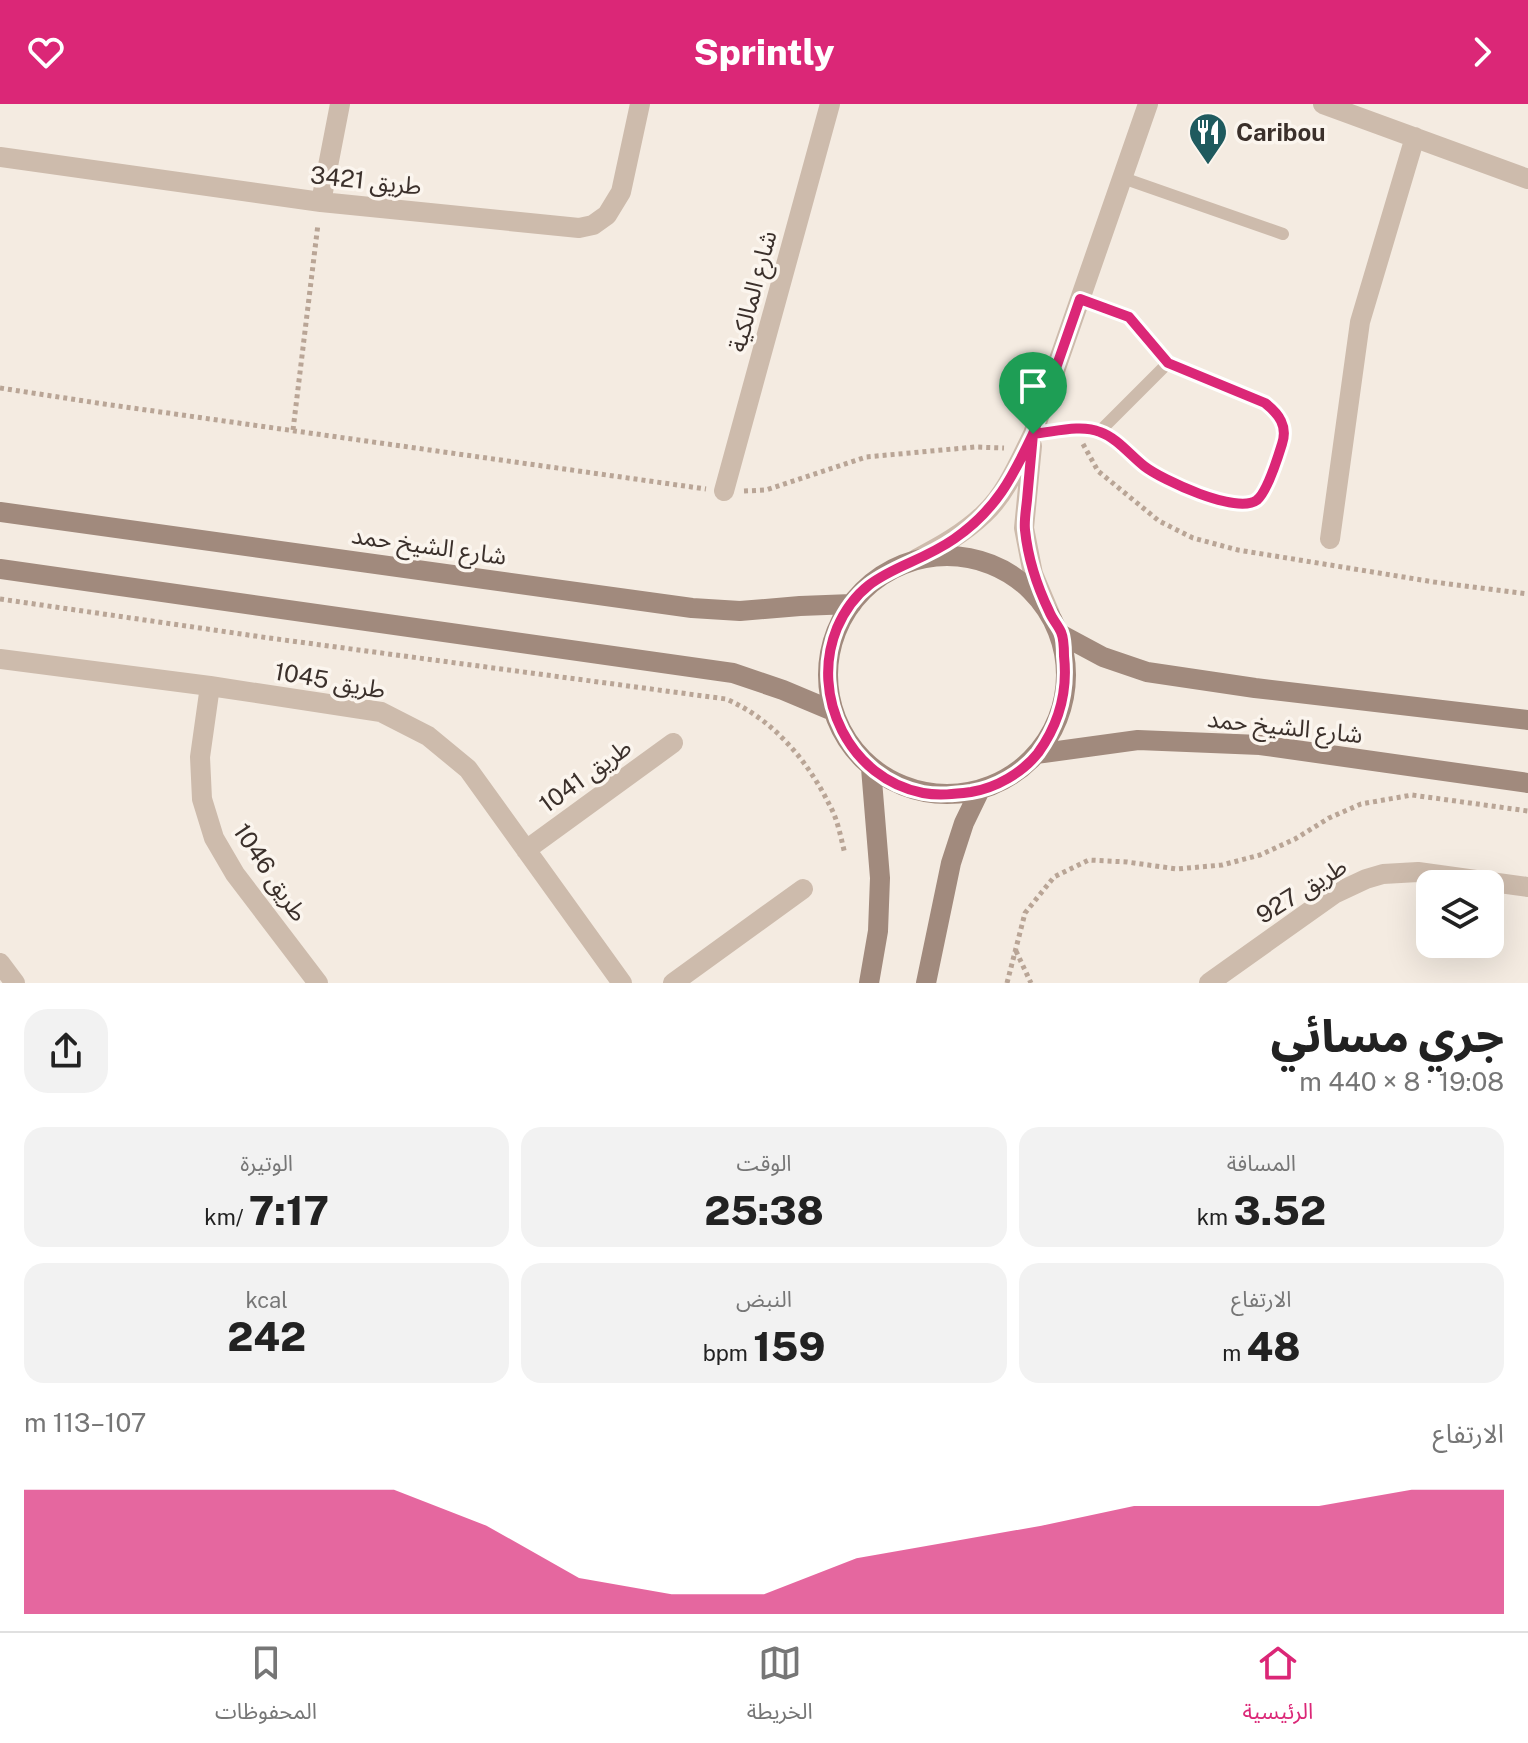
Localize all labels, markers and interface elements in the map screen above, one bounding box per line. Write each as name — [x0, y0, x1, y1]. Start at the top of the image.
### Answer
icon: heart — [24, 30, 68, 74]
icon: forward — [1460, 30, 1504, 74]
text: Sprintly — [694, 31, 834, 73]
restaurant icon: Caribou — [1187, 111, 1229, 166]
place label: Caribou — [1236, 118, 1325, 146]
street label: طريق 3421 — [309, 160, 423, 202]
street label: شارع المالكية — [722, 227, 785, 356]
pin — [999, 352, 1067, 434]
icon: arrive — [1011, 364, 1055, 408]
street label: شارع الشيخ حمد — [349, 520, 508, 574]
street label: طريق 1045 — [272, 656, 388, 705]
street label: شارع الشيخ حمد — [1205, 704, 1364, 752]
street label: طريق 1041 — [534, 732, 638, 819]
street label: طريق 1046 — [226, 818, 314, 927]
street label: طريق 927 — [1251, 851, 1352, 930]
map controls — [1416, 870, 1504, 958]
button: layers — [1416, 870, 1504, 958]
button: share — [24, 1009, 108, 1093]
text: جري مسائي — [1271, 1010, 1504, 1062]
text: 19:08 · 8 × 440 m — [1299, 1066, 1504, 1097]
text: الوتيرة — [240, 1150, 293, 1176]
text: الوقت — [736, 1150, 792, 1176]
text: المسافة — [1227, 1150, 1296, 1176]
text: 7:17 — [249, 1187, 329, 1234]
text: 25:38 — [704, 1187, 824, 1234]
text: 3.52 — [1233, 1187, 1326, 1234]
text: /km — [204, 1204, 249, 1230]
text: km — [1197, 1204, 1233, 1230]
text: النبض — [736, 1286, 792, 1312]
text: الارتفاع — [1231, 1286, 1292, 1312]
text: kcal — [245, 1287, 288, 1313]
text: 242 — [227, 1313, 306, 1360]
text: 159 — [753, 1323, 825, 1370]
text: 48 — [1247, 1323, 1301, 1370]
text: bpm — [703, 1340, 753, 1366]
text: m — [1222, 1340, 1247, 1366]
text: 107–113 m — [24, 1407, 146, 1438]
text: الارتفاع — [1433, 1418, 1504, 1449]
tab: المحفوظات — [215, 1641, 317, 1735]
tab: الخريطة — [747, 1641, 813, 1735]
tab: الرئيسية — [1242, 1641, 1313, 1735]

